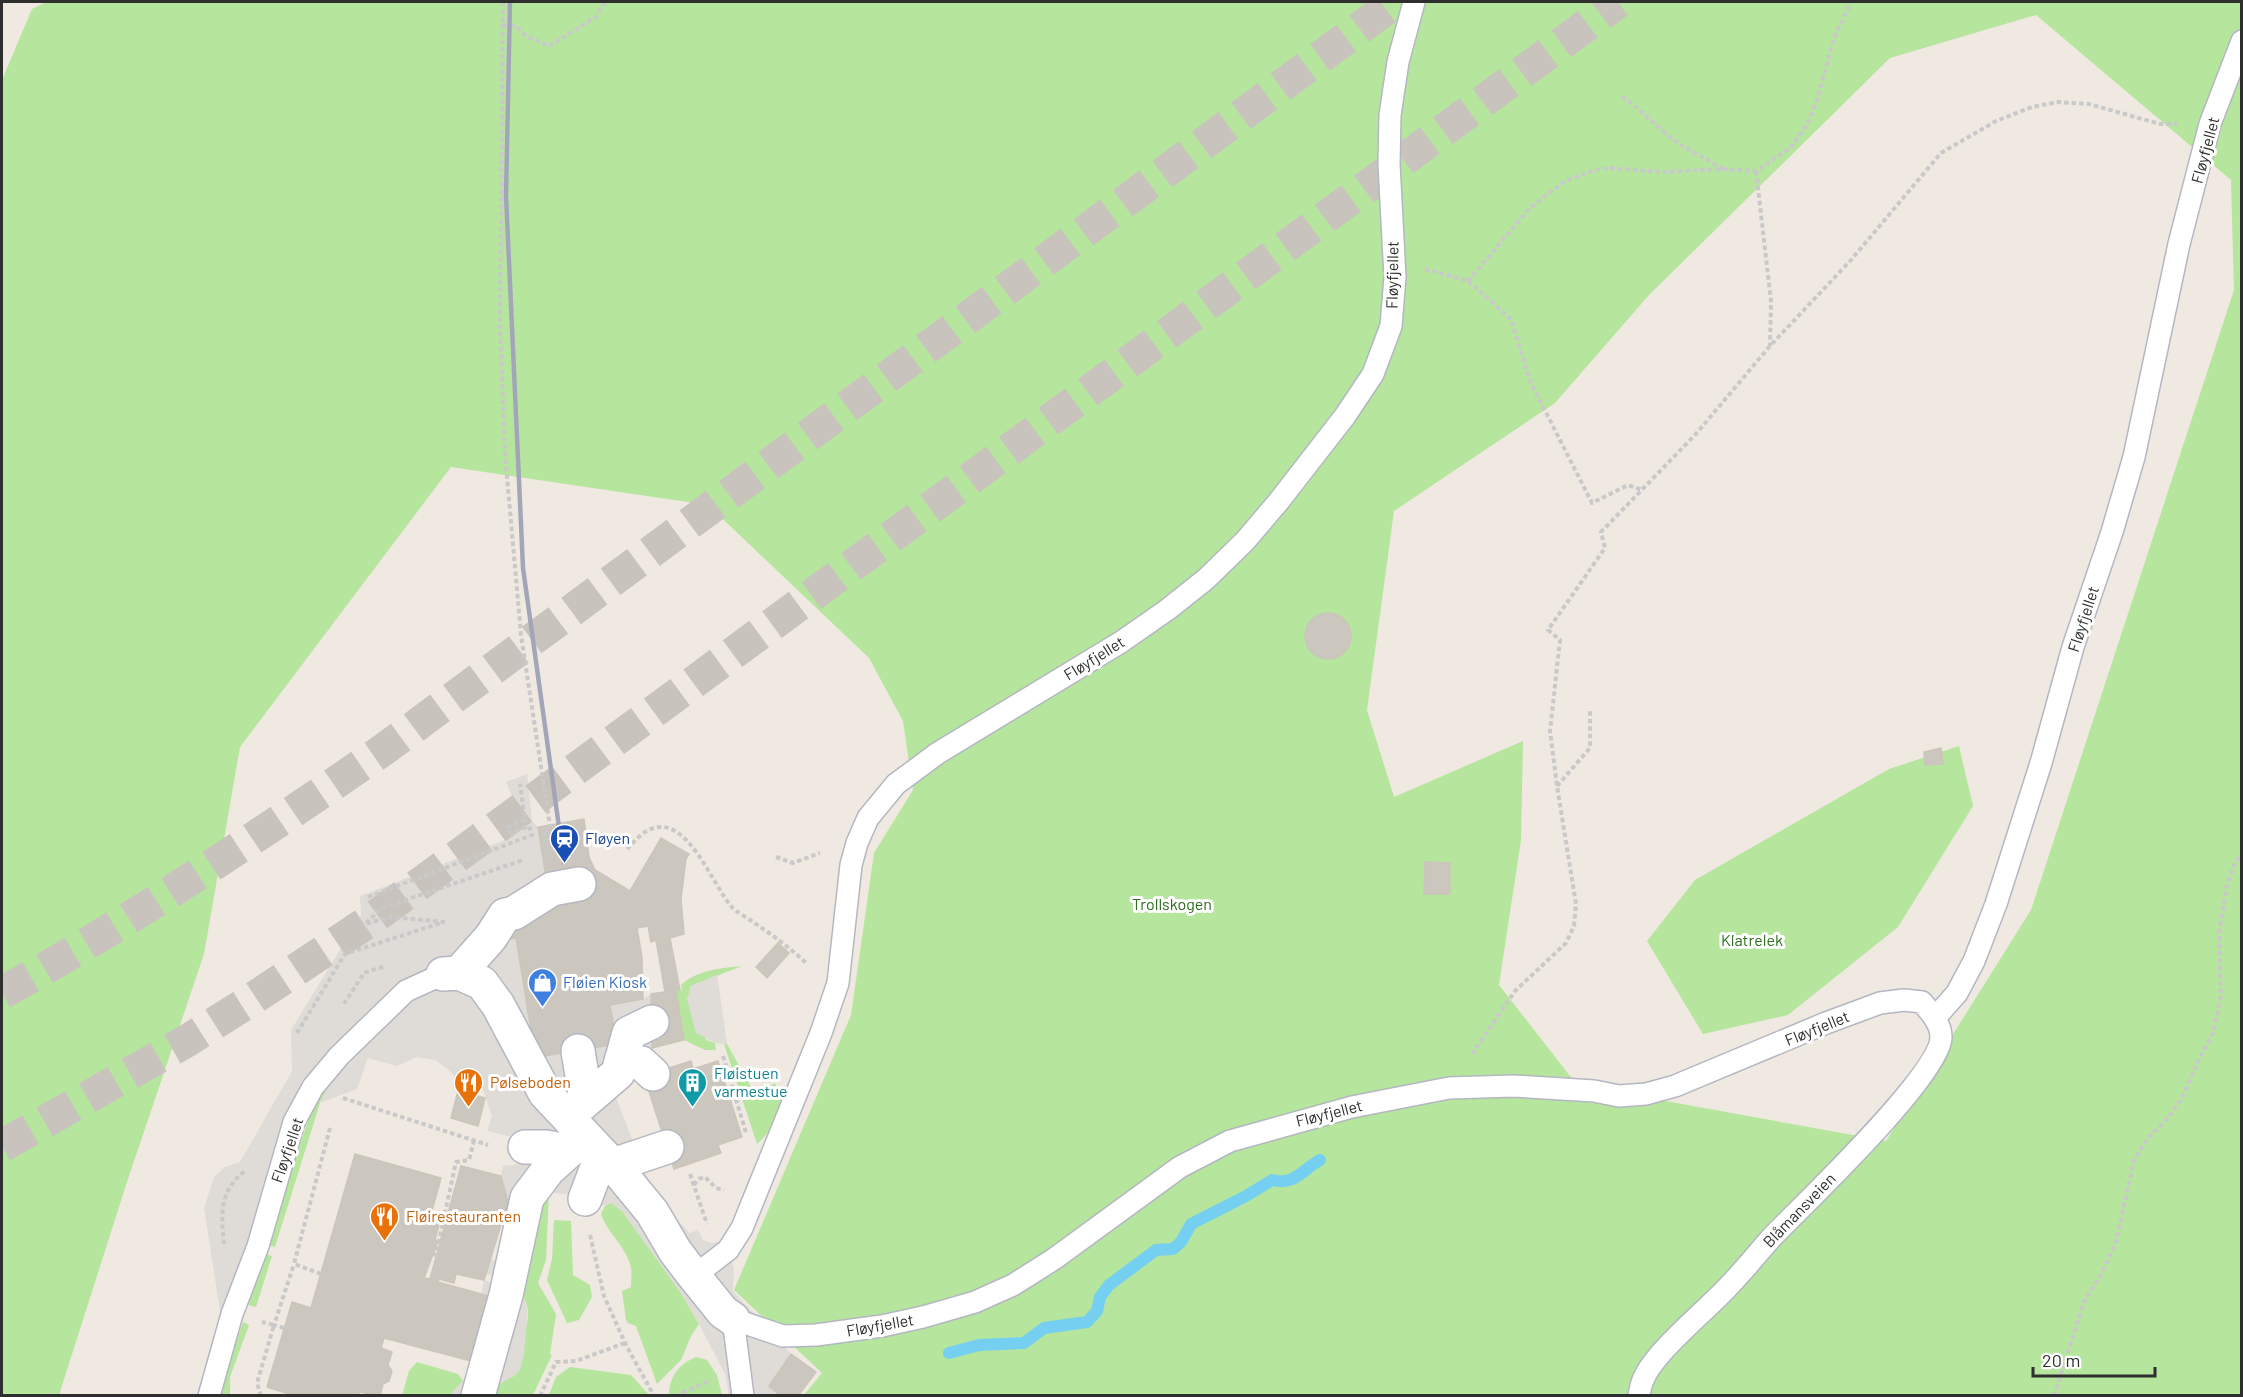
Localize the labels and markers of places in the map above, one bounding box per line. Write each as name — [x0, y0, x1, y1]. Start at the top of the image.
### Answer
station icon: Fløyen — [548, 822, 580, 864]
place label: Fløyen — [585, 828, 630, 847]
shop icon: Fløien Kiosk — [526, 966, 558, 1008]
place label: Fløien Kiosk — [563, 972, 647, 991]
place label: Fløistuen varmestue — [714, 1063, 788, 1100]
restaurant icon: Pølseboden — [453, 1066, 485, 1108]
building icon: Fløistuen varmestue — [677, 1066, 709, 1108]
place label: Pølseboden — [490, 1072, 571, 1091]
restaurant icon: Fløirestauranten — [369, 1200, 401, 1242]
place label: Fløirestauranten — [406, 1206, 521, 1225]

